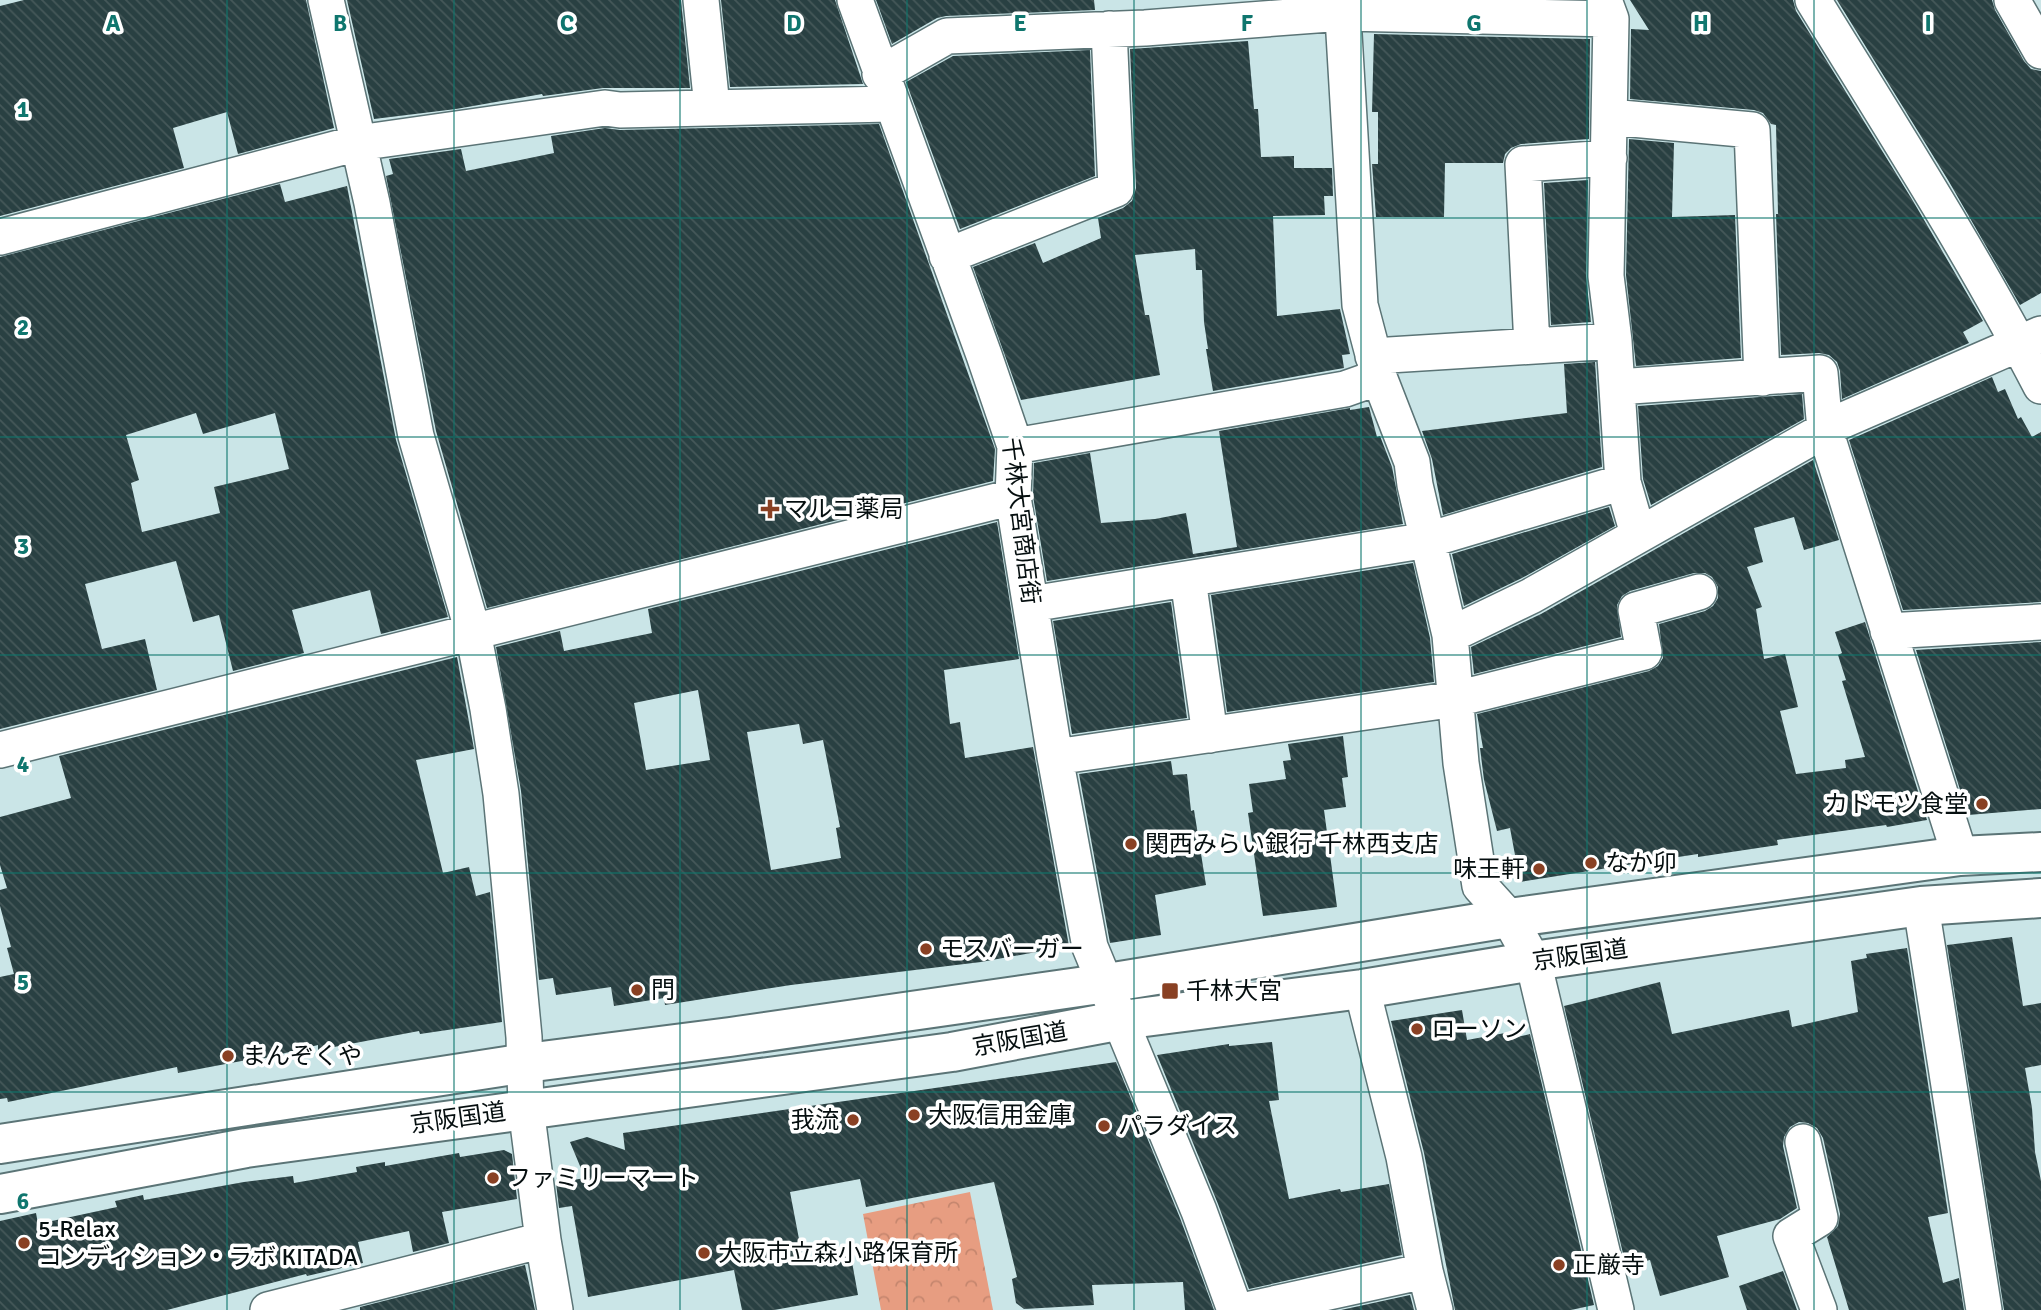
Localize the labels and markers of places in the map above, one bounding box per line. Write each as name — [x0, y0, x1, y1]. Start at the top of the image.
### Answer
place label: マルコ薬局 — [784, 494, 904, 524]
marker: マルコ薬局 — [762, 501, 778, 517]
place label: カドモツ食堂 — [1824, 789, 1968, 819]
marker: カドモツ食堂 — [1974, 796, 1990, 812]
place label: 関西みらい銀行 千林西支店 — [1145, 829, 1438, 859]
marker: 関西みらい銀行 千林西支店 — [1123, 836, 1139, 852]
place label: なか卯 — [1605, 848, 1677, 878]
place label: 味王軒 — [1453, 854, 1525, 884]
marker: なか卯 — [1583, 855, 1599, 871]
marker: 味王軒 — [1531, 861, 1547, 877]
place label: モスバーガー — [940, 934, 1084, 964]
marker: モスバーガー — [918, 941, 934, 957]
place label: 門 — [651, 975, 675, 1005]
place label: 千林大宮 — [1186, 976, 1282, 1006]
marker: 千林大宮 — [1160, 981, 1180, 1001]
marker: 門 — [629, 982, 645, 998]
place label: ローソン — [1431, 1014, 1527, 1044]
marker: ローソン — [1409, 1021, 1425, 1037]
place label: まんぞくや — [242, 1041, 362, 1071]
marker: まんぞくや — [220, 1048, 236, 1064]
place label: 大阪信用金庫 — [928, 1100, 1072, 1130]
place label: 我流 — [791, 1105, 839, 1135]
marker: 大阪信用金庫 — [906, 1107, 922, 1123]
place label: パラダイス — [1118, 1111, 1237, 1141]
marker: 我流 — [845, 1112, 861, 1128]
marker: パラダイス — [1096, 1118, 1112, 1134]
place label: ファミリーマート — [507, 1163, 699, 1193]
marker: ファミリーマート — [485, 1170, 501, 1186]
place label: 5-Relax コンディション・ラボ KITADA — [38, 1214, 358, 1272]
marker: 5-Relax コンディション・ラボ KITADA — [16, 1235, 32, 1251]
place label: 大阪市立森小路保育所 — [718, 1238, 958, 1268]
marker: 大阪市立森小路保育所 — [696, 1245, 712, 1261]
place label: 正厳寺 — [1573, 1250, 1645, 1280]
marker: 正厳寺 — [1551, 1257, 1567, 1273]

